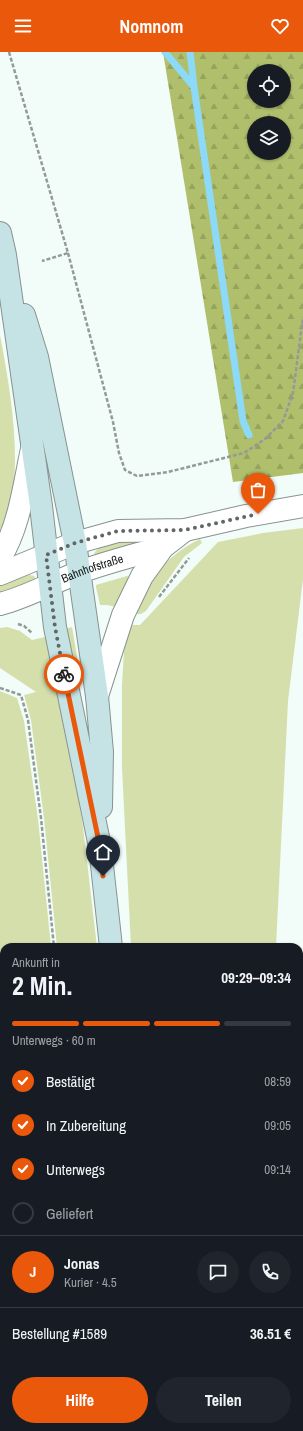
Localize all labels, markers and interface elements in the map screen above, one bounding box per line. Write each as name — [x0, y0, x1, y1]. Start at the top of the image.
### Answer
text: Nomnom — [120, 14, 183, 39]
icon: menu — [12, 15, 34, 37]
icon: heart — [269, 15, 291, 37]
map controls — [247, 64, 291, 160]
button: locate — [247, 64, 291, 108]
button: layers — [247, 116, 291, 160]
pin — [241, 473, 275, 514]
icon: bag — [247, 479, 269, 501]
street label: Bahnhofstraße — [59, 551, 125, 587]
courier — [44, 654, 84, 694]
icon: bike — [53, 663, 75, 685]
pin — [86, 835, 120, 876]
icon: home — [92, 841, 114, 863]
text: Ankunft in — [12, 954, 60, 971]
text: 09:29–09:34 — [221, 967, 291, 988]
text: 2 Min. — [12, 968, 72, 1003]
text: Unterwegs · 60 m — [12, 1032, 96, 1049]
icon: check — [12, 1070, 34, 1092]
text: Bestätigt — [46, 1071, 95, 1092]
text: 08:59 — [264, 1073, 291, 1090]
icon: check — [12, 1114, 34, 1136]
text: In Zubereitung — [46, 1115, 126, 1136]
text: 09:05 — [264, 1117, 291, 1134]
icon: check — [12, 1158, 34, 1180]
text: Unterwegs — [46, 1159, 105, 1180]
text: 09:14 — [264, 1161, 291, 1178]
text: Geliefert — [46, 1203, 93, 1224]
button: chat — [197, 1251, 239, 1293]
button: phone — [249, 1251, 291, 1293]
text: Jonas — [64, 1253, 100, 1274]
text: J — [30, 1261, 36, 1282]
text: Kurier · 4.5 — [64, 1274, 117, 1291]
text: Bestellung #1589 — [12, 1323, 107, 1344]
text: 36.51 € — [250, 1323, 291, 1344]
button: Hilfe — [12, 1377, 148, 1423]
button: Teilen — [156, 1377, 291, 1423]

